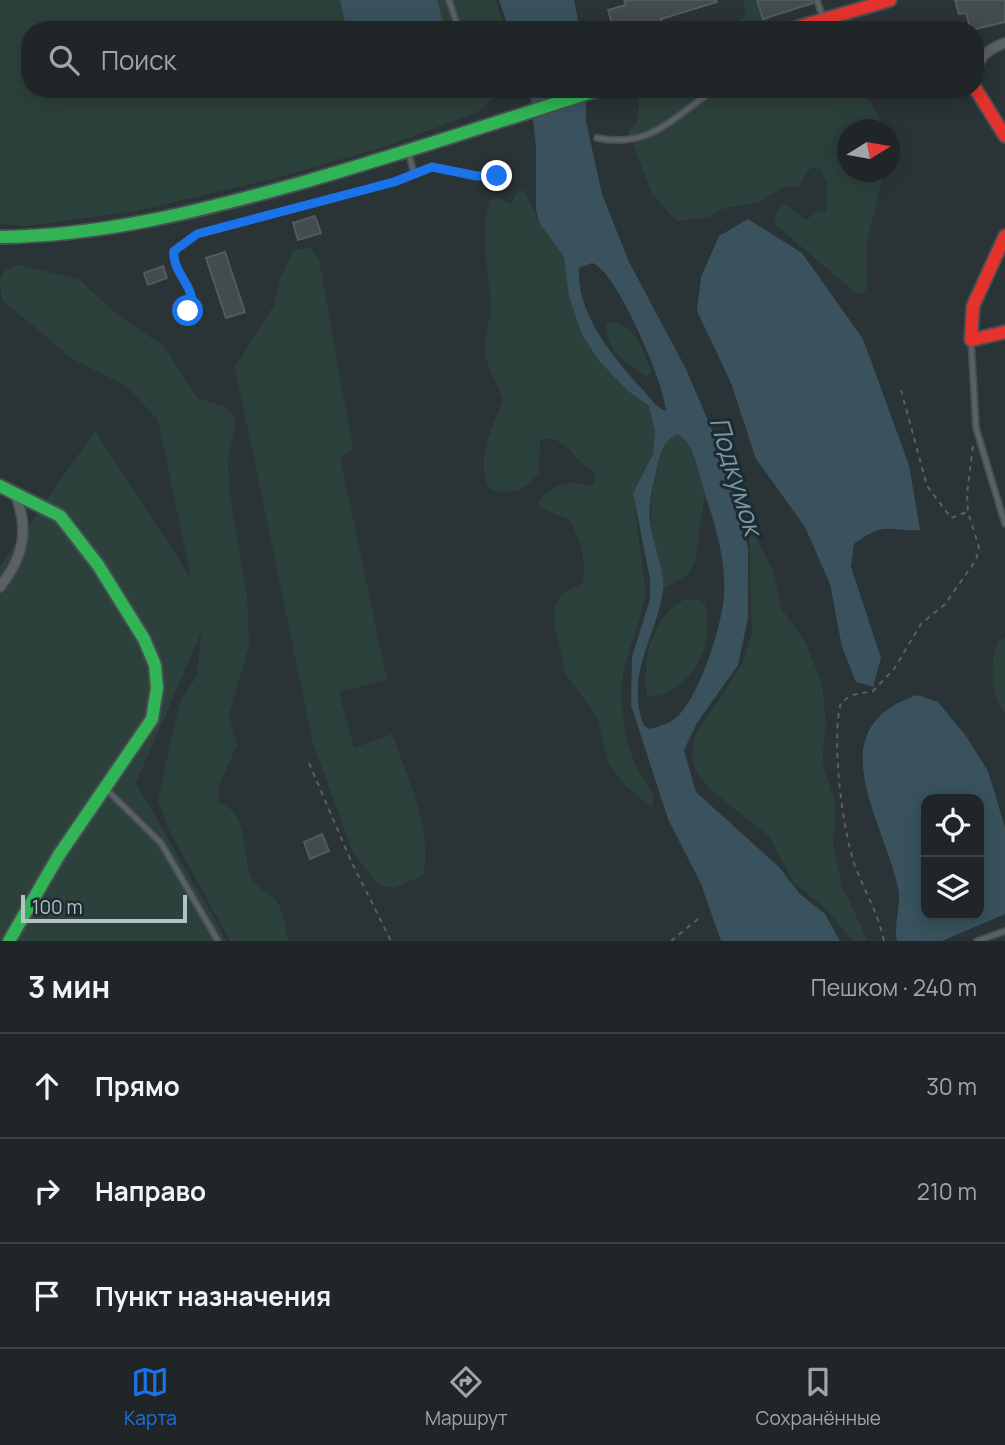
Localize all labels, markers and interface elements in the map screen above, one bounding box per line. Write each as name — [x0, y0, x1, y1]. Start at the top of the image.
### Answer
search box — [21, 21, 984, 98]
icon: search — [45, 41, 83, 79]
text: Поиск — [101, 42, 176, 78]
north arrow — [837, 119, 900, 182]
route end — [481, 160, 512, 191]
route start — [172, 295, 203, 326]
water label: Подкумок — [702, 412, 773, 543]
map controls — [921, 794, 984, 920]
button: locate — [921, 794, 984, 857]
button: layers — [921, 857, 984, 920]
scale bar — [21, 892, 187, 924]
text: 100 m — [32, 894, 83, 920]
text: 3 мин — [28, 966, 110, 1007]
text: Пешком · 240 m — [811, 971, 977, 1003]
icon: ahead — [28, 1067, 66, 1105]
text: Прямо — [95, 1068, 180, 1104]
text: 30 m — [926, 1070, 977, 1102]
icon: right — [28, 1172, 66, 1210]
text: Направо — [95, 1173, 206, 1209]
text: 210 m — [917, 1175, 977, 1207]
icon: arrive — [28, 1277, 66, 1315]
text: Пункт назначения — [95, 1278, 331, 1314]
tab: Карта — [124, 1363, 177, 1431]
tab: Маршрут — [425, 1363, 508, 1431]
tab: Сохранённые — [756, 1363, 881, 1431]

